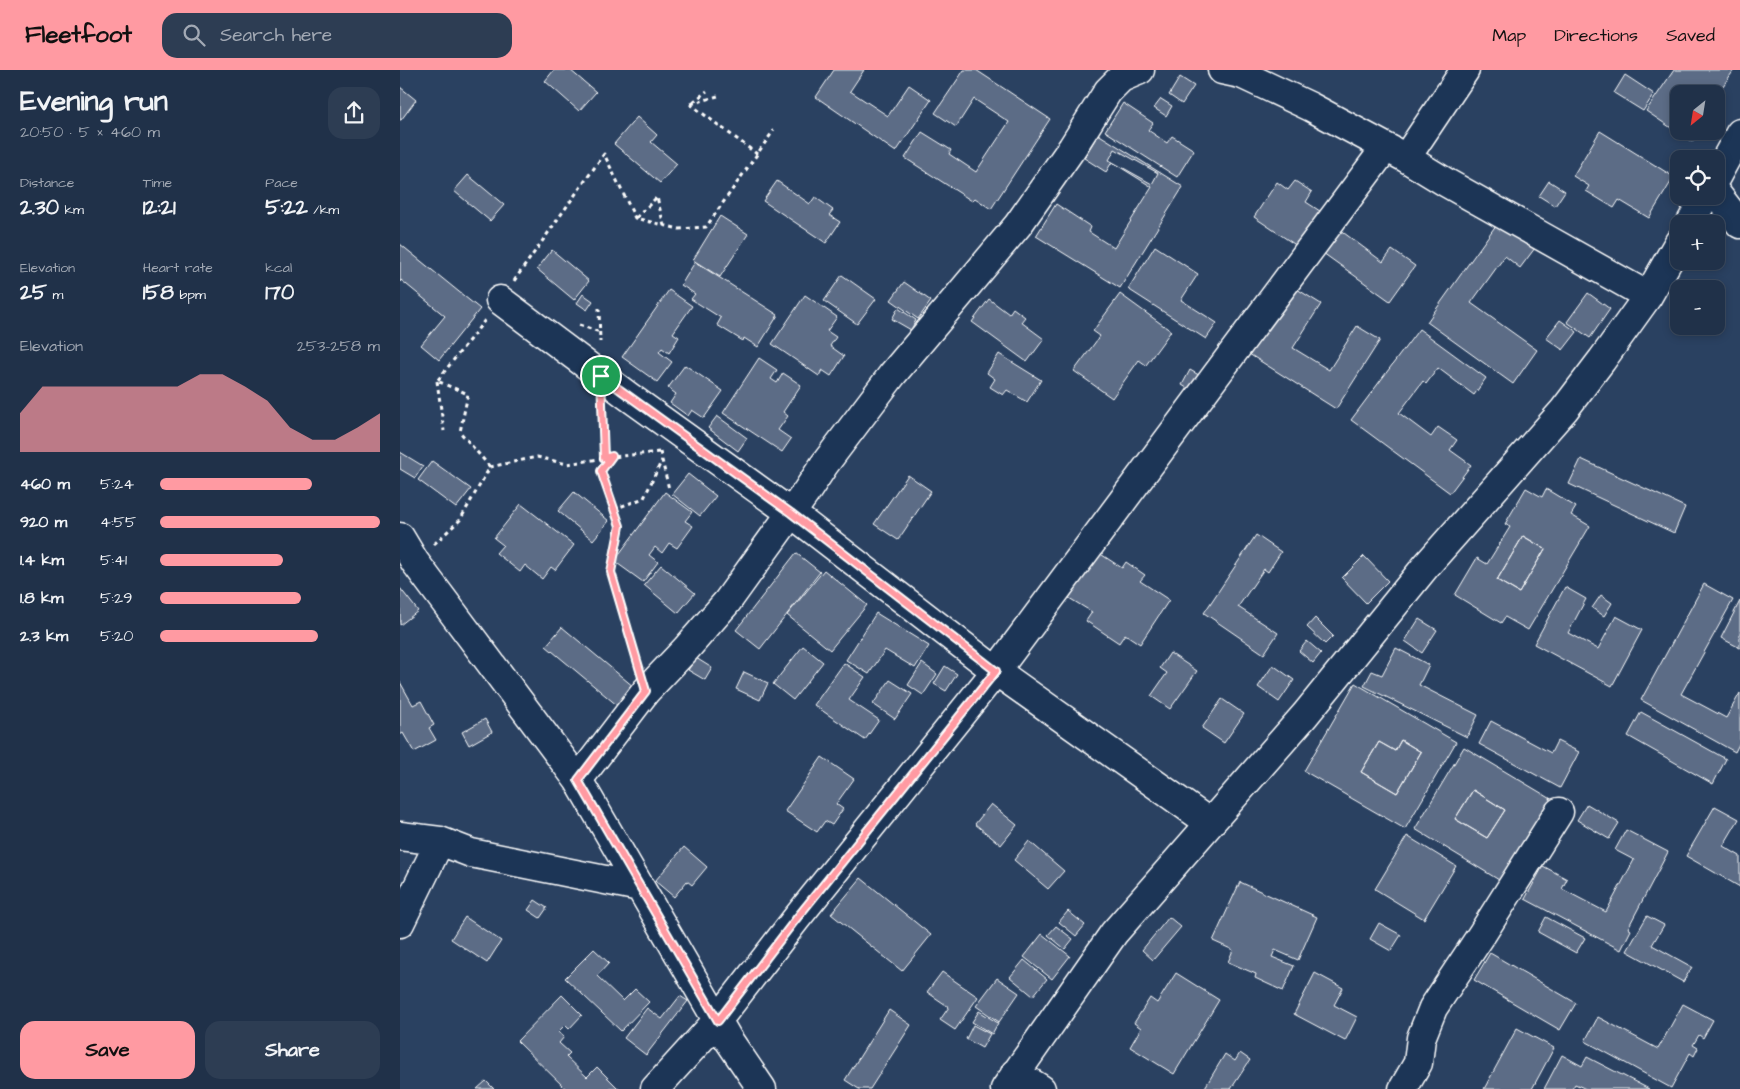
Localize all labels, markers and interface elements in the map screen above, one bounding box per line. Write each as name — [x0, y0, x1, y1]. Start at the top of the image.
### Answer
search box — [162, 13, 512, 58]
text: Fleetfoot — [25, 18, 132, 52]
icon: search — [180, 21, 208, 49]
text: Search here — [220, 22, 332, 49]
text: Map — [1492, 23, 1526, 48]
text: Directions — [1554, 23, 1638, 48]
text: Saved — [1666, 23, 1715, 48]
text: Evening run — [20, 82, 168, 121]
north arrow — [1670, 85, 1725, 140]
map controls — [1670, 85, 1725, 335]
button: share — [328, 87, 380, 139]
text: 20:50 · 5 × 460 m — [20, 121, 160, 143]
button: locate — [1670, 150, 1725, 205]
text: Distance — [20, 173, 74, 193]
text: Time — [143, 173, 172, 193]
text: Pace — [265, 173, 298, 193]
text: 2.30 — [20, 193, 59, 222]
text: 12:21 — [143, 193, 176, 222]
text: 5:22 — [265, 193, 308, 222]
text: km — [59, 200, 84, 220]
text: /km — [308, 200, 339, 220]
button: + — [1670, 215, 1725, 270]
text: Elevation — [20, 258, 75, 278]
text: Heart rate — [143, 258, 213, 278]
text: kcal — [265, 258, 292, 278]
text: 25 — [20, 278, 47, 307]
text: 158 — [143, 278, 174, 307]
text: 170 — [265, 278, 294, 307]
button: − — [1670, 280, 1725, 335]
text: m — [47, 285, 63, 305]
text: bpm — [174, 285, 206, 305]
text: Elevation — [20, 335, 83, 357]
text: 253–258 m — [297, 335, 380, 357]
pin — [580, 355, 622, 397]
icon: arrive — [587, 362, 615, 390]
text: 460 m — [20, 473, 70, 495]
text: 5:24 — [100, 473, 134, 495]
text: 920 m — [20, 511, 67, 533]
text: 4:55 — [100, 511, 136, 533]
text: 1.4 km — [20, 549, 64, 571]
text: 5:41 — [100, 549, 127, 571]
text: 1.8 km — [20, 587, 63, 609]
text: 5:29 — [100, 587, 132, 609]
text: 2.3 km — [20, 625, 68, 647]
text: 5:20 — [100, 625, 133, 647]
button: Save — [20, 1021, 195, 1079]
button: Share — [205, 1021, 380, 1079]

